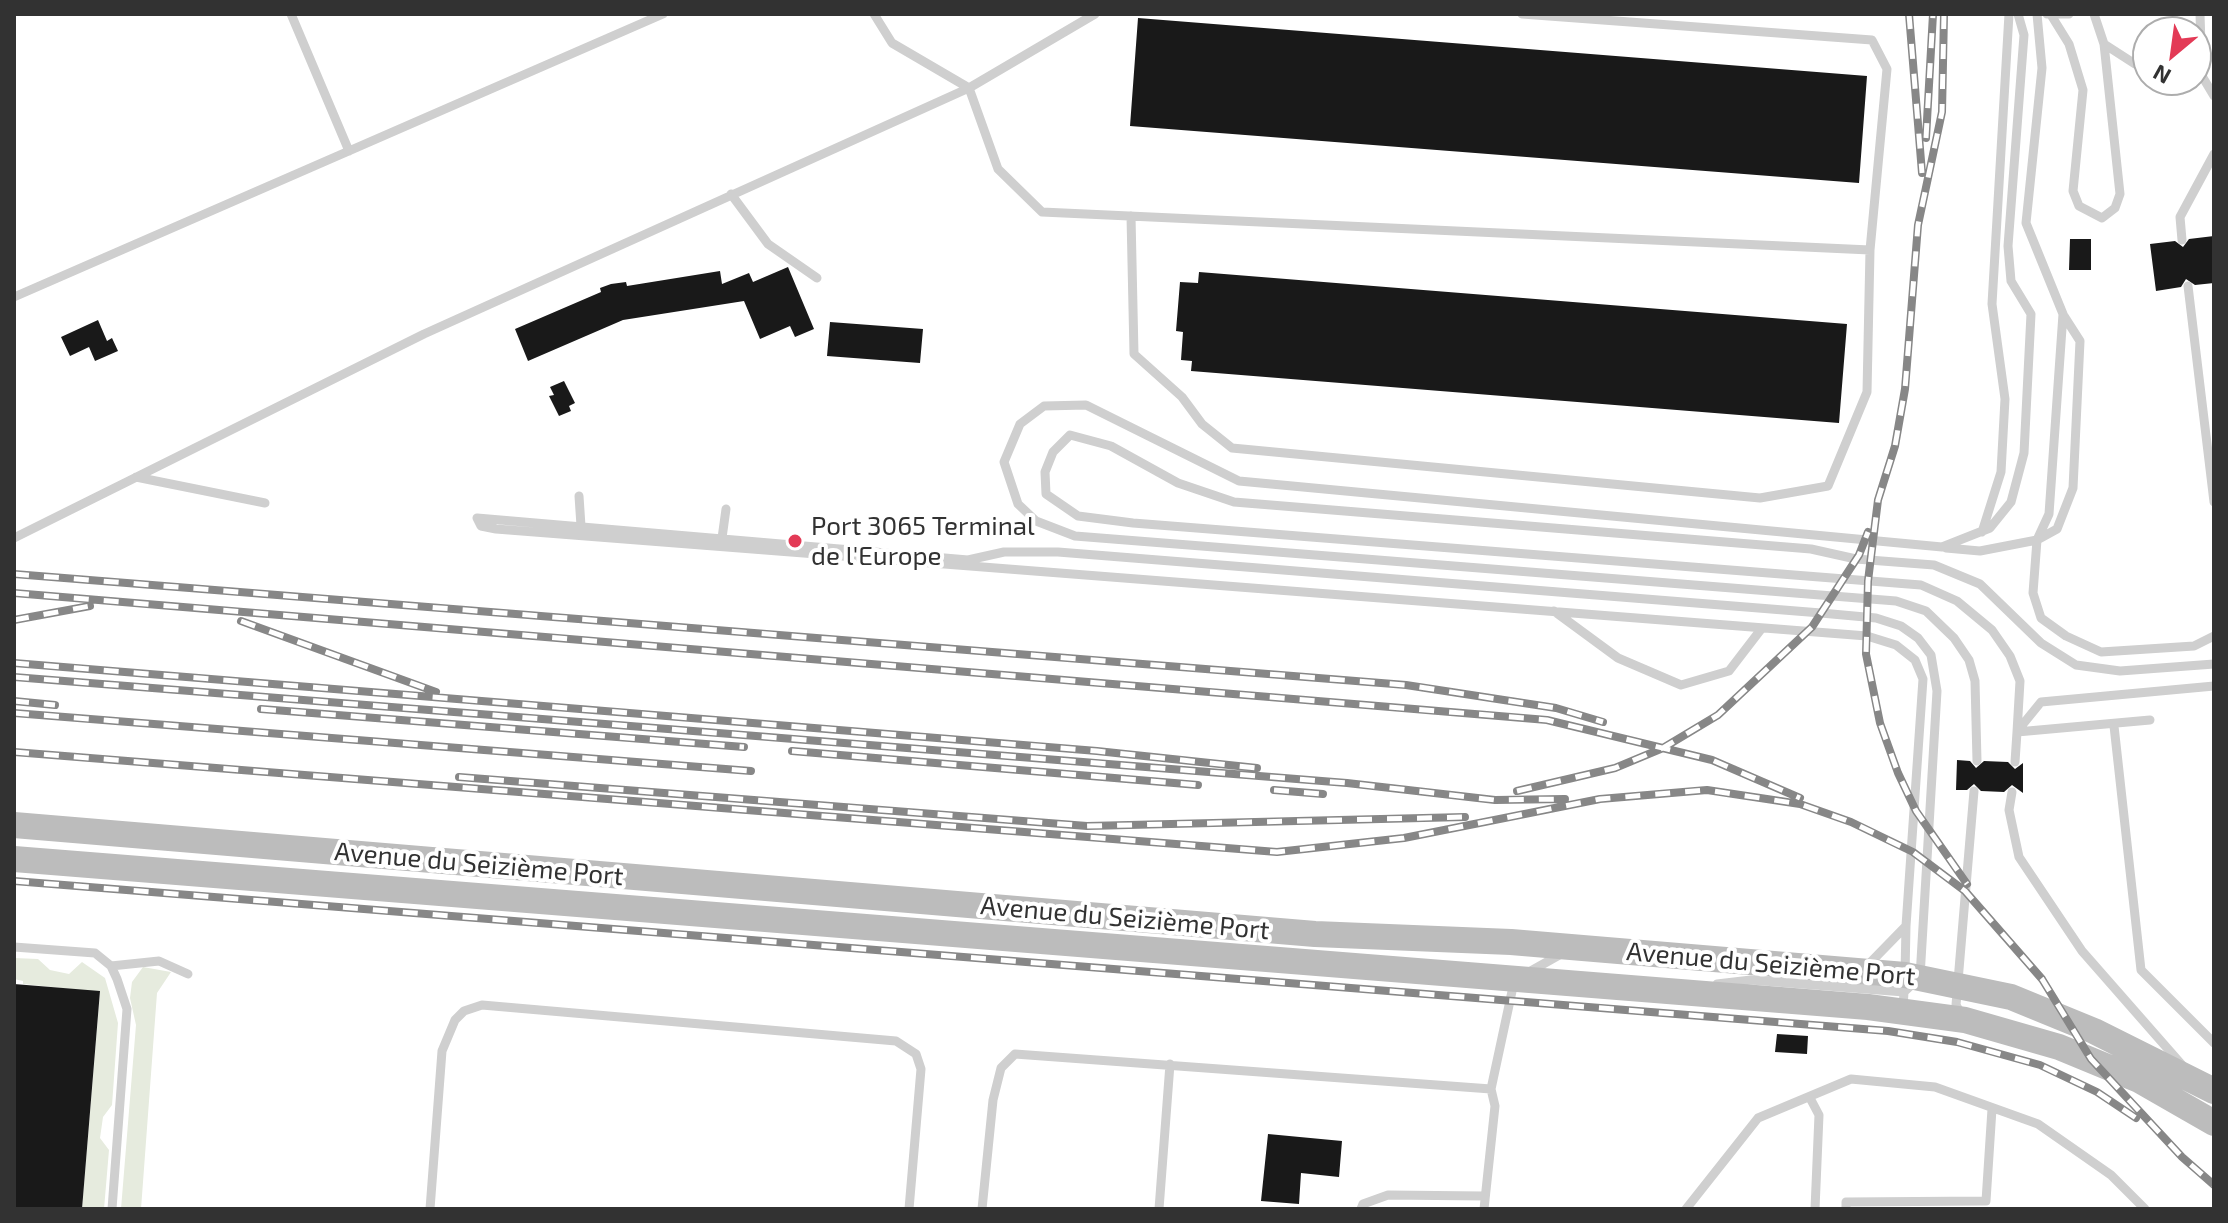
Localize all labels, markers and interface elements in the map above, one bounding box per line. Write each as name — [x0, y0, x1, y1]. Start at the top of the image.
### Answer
north arrow — [2132, 16, 2212, 96]
text: N — [2148, 60, 2175, 90]
place label: Port 3065 Terminal de l'Europe — [811, 510, 1035, 572]
marker: Port 3065 Terminal de l'Europe — [786, 532, 804, 550]
street label: Avenue du Seizième Port — [333, 836, 625, 892]
street label: Avenue du Seizième Port — [979, 890, 1271, 946]
street label: Avenue du Seizième Port — [1625, 936, 1917, 992]

